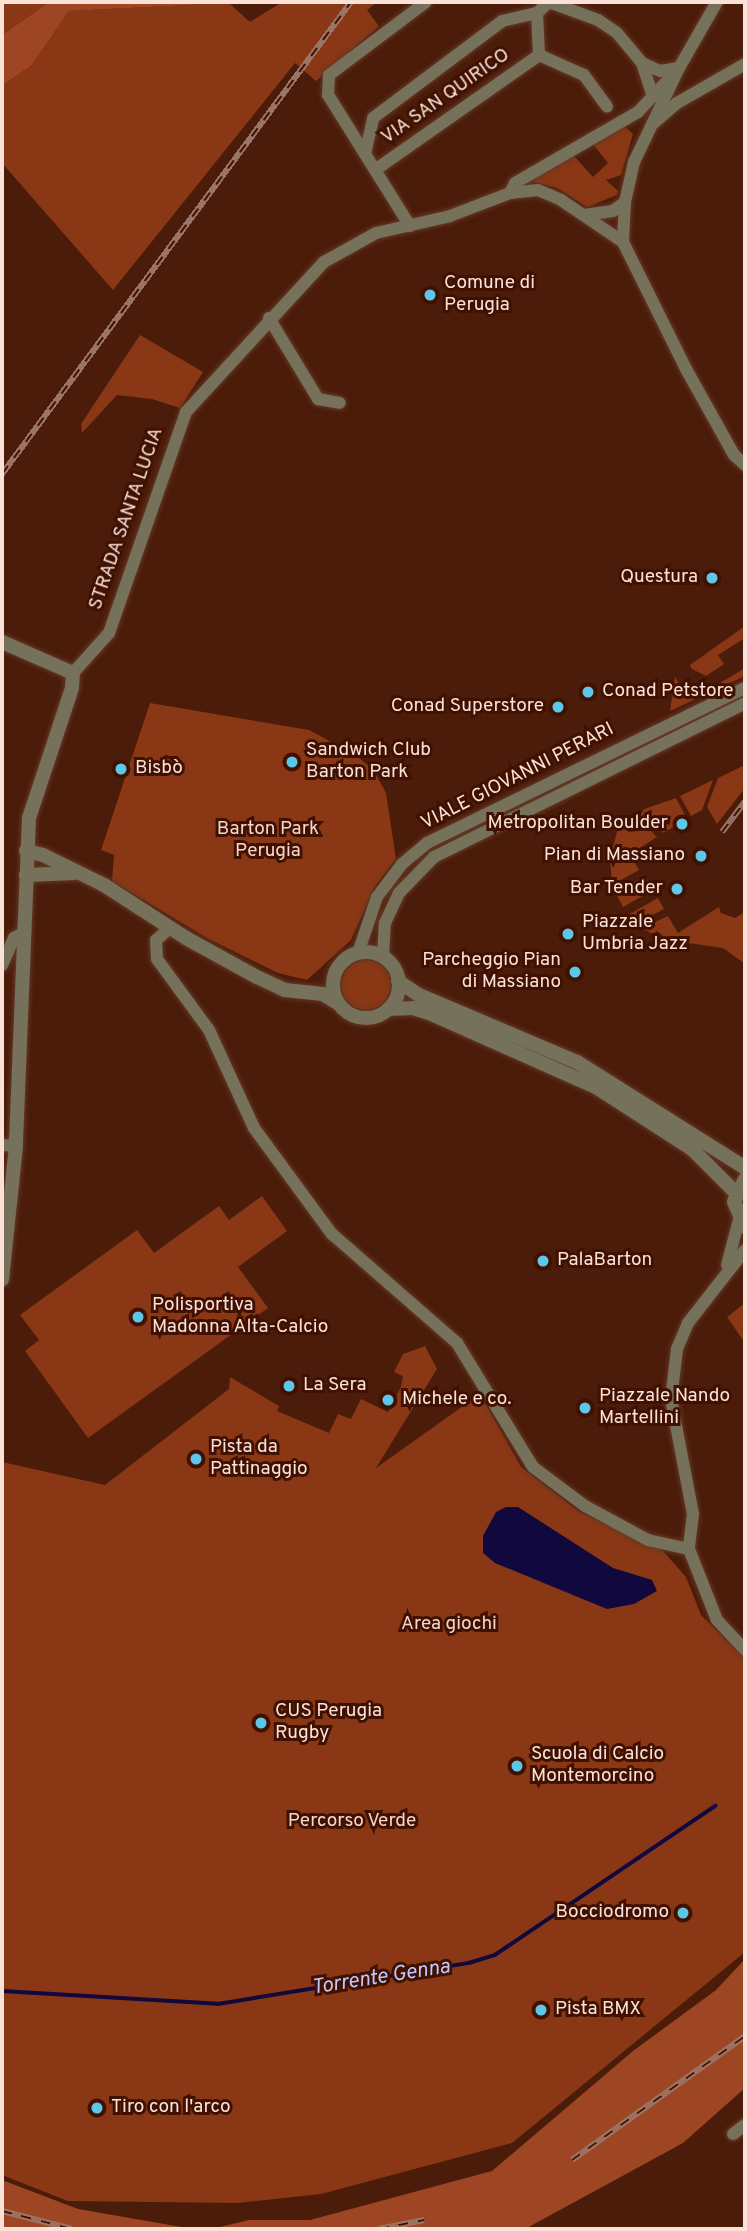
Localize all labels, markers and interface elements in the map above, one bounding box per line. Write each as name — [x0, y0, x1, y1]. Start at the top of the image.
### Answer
street label: VIA SAN QUIRICO — [377, 44, 515, 150]
place label: Comune di Perugia — [444, 273, 535, 317]
marker: Comune di Perugia — [422, 287, 438, 303]
street label: STRADA SANTA LUCIA — [85, 424, 169, 614]
place label: Questura — [620, 567, 698, 589]
marker: Questura — [704, 570, 720, 586]
place label: Conad Petstore — [602, 681, 734, 703]
marker: Conad Petstore — [580, 684, 596, 700]
place label: Conad Superstore — [391, 696, 544, 718]
marker: Conad Superstore — [550, 699, 566, 715]
street label: VIALE GIOVANNI PERARI — [418, 718, 618, 836]
place label: Sandwich Club Barton Park — [306, 740, 431, 784]
marker: Sandwich Club Barton Park — [284, 754, 300, 770]
place label: Bisbò — [135, 758, 183, 780]
marker: Bisbò — [113, 761, 129, 777]
place label: Metropolitan Boulder — [488, 813, 668, 835]
marker: Metropolitan Boulder — [674, 816, 690, 832]
park label: Barton Park Perugia — [217, 819, 319, 863]
place label: Pian di Massiano — [544, 845, 685, 867]
marker: Pian di Massiano — [691, 846, 711, 866]
place label: Bar Tender — [569, 878, 663, 900]
marker: Bar Tender — [669, 881, 685, 897]
place label: Piazzale Umbria Jazz — [582, 912, 688, 956]
marker: Piazzale Umbria Jazz — [560, 926, 576, 942]
place label: Parcheggio Pian di Massiano — [422, 950, 561, 994]
marker: Parcheggio Pian di Massiano — [567, 964, 583, 980]
place label: PalaBarton — [557, 1250, 652, 1272]
marker: PalaBarton — [535, 1253, 551, 1269]
place label: Polisportiva Madonna Alta-Calcio — [152, 1295, 329, 1339]
marker: Polisportiva Madonna Alta-Calcio — [130, 1309, 146, 1325]
place label: La Sera — [303, 1375, 367, 1397]
marker: La Sera — [281, 1378, 297, 1394]
place label: Piazzale Nando Martellini — [599, 1386, 730, 1430]
place label: Michele e co. — [402, 1389, 512, 1411]
marker: Michele e co. — [380, 1392, 396, 1408]
marker: Piazzale Nando Martellini — [577, 1400, 593, 1416]
place label: Pista da Pattinaggio — [210, 1437, 308, 1481]
marker: Pista da Pattinaggio — [188, 1451, 204, 1467]
park label: Area giochi — [401, 1614, 497, 1636]
place label: CUS Perugia Rugby — [275, 1701, 382, 1745]
marker: CUS Perugia Rugby — [253, 1715, 269, 1731]
place label: Scuola di Calcio Montemorcino — [531, 1744, 664, 1788]
marker: Scuola di Calcio Montemorcino — [509, 1758, 525, 1774]
park label: Percorso Verde — [287, 1811, 417, 1833]
place label: Bocciodromo — [555, 1902, 669, 1924]
marker: Bocciodromo — [675, 1905, 691, 1921]
water label: Torrente Genna — [310, 1955, 452, 2001]
place label: Pista BMX — [555, 1999, 641, 2021]
marker: Pista BMX — [533, 2002, 549, 2018]
place label: Tiro con l'arco — [111, 2097, 231, 2119]
marker: Tiro con l'arco — [89, 2100, 105, 2116]

